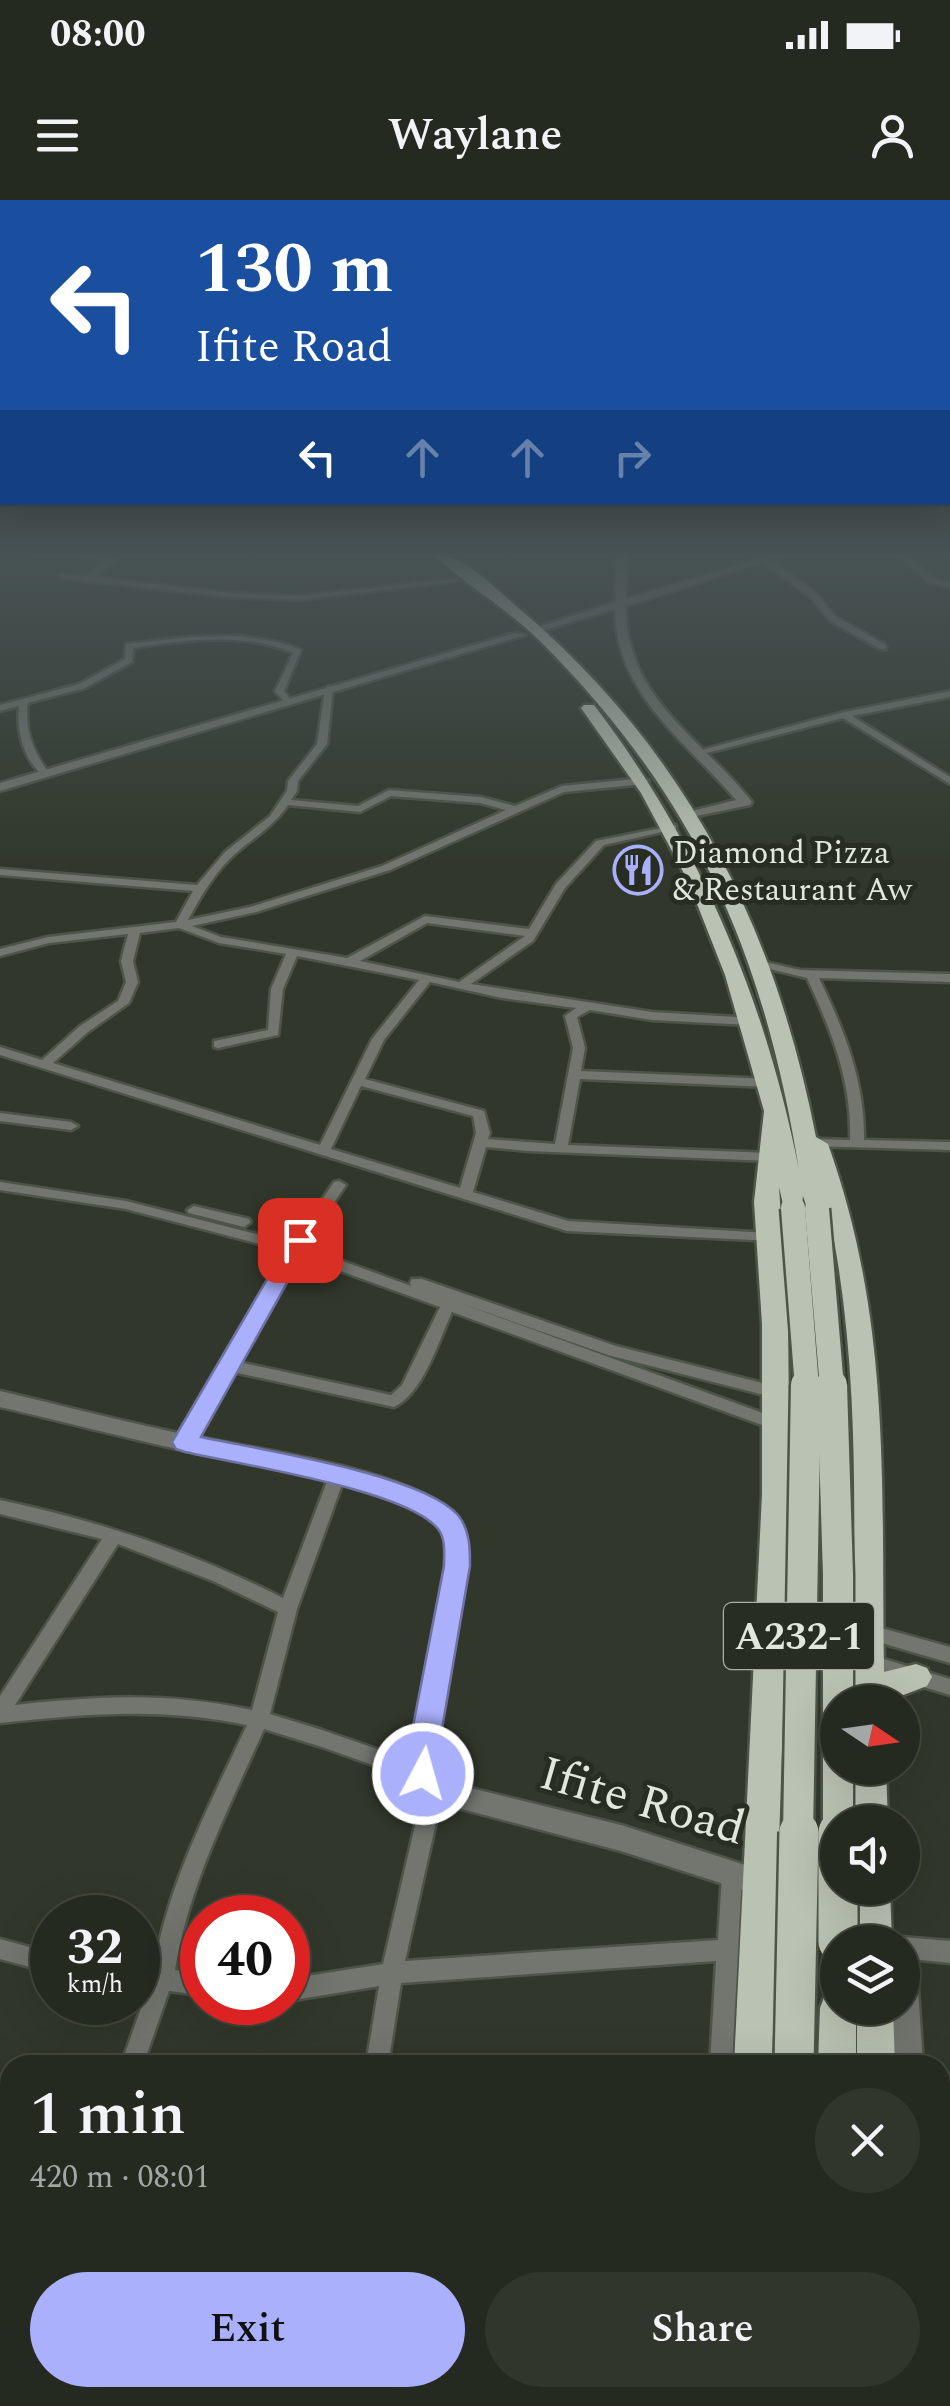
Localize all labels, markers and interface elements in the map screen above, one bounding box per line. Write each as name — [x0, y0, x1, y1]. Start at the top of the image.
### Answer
text: 08:00 — [50, 6, 145, 64]
text: Waylane — [388, 101, 562, 170]
icon: menu — [30, 108, 85, 163]
icon: person — [865, 108, 920, 163]
text: 130 m — [195, 217, 393, 323]
icon: left — [30, 240, 160, 370]
text: Ifite Road — [195, 313, 392, 382]
icon: left — [290, 430, 345, 485]
icon: ahead — [395, 430, 450, 485]
icon: ahead — [500, 430, 555, 485]
icon: right — [605, 430, 660, 485]
place label: Diamond Pizza & Restaurant Aw — [673, 829, 913, 915]
restaurant icon: Diamond Pizza & Restaurant Aw — [612, 844, 664, 896]
pin — [258, 1198, 343, 1283]
icon: arrive — [273, 1213, 328, 1268]
road number: A232-1 — [724, 1603, 874, 1669]
north arrow — [820, 1685, 920, 1785]
map controls — [820, 1685, 920, 2025]
position arrow — [371, 1722, 475, 1826]
street label: Ifite Road — [531, 1737, 754, 1866]
button: sound — [820, 1805, 920, 1905]
speed limit sign: 40 — [180, 1895, 310, 2025]
text: 32 — [67, 1910, 123, 1986]
button: layers — [820, 1925, 920, 2025]
text: km/h — [67, 1966, 123, 2004]
text: 1 min — [30, 2069, 186, 2161]
button: close — [815, 2088, 920, 2193]
text: 420 m · 08:01 — [30, 2153, 210, 2202]
button: Exit — [30, 2272, 465, 2387]
button: Share — [485, 2272, 920, 2387]

